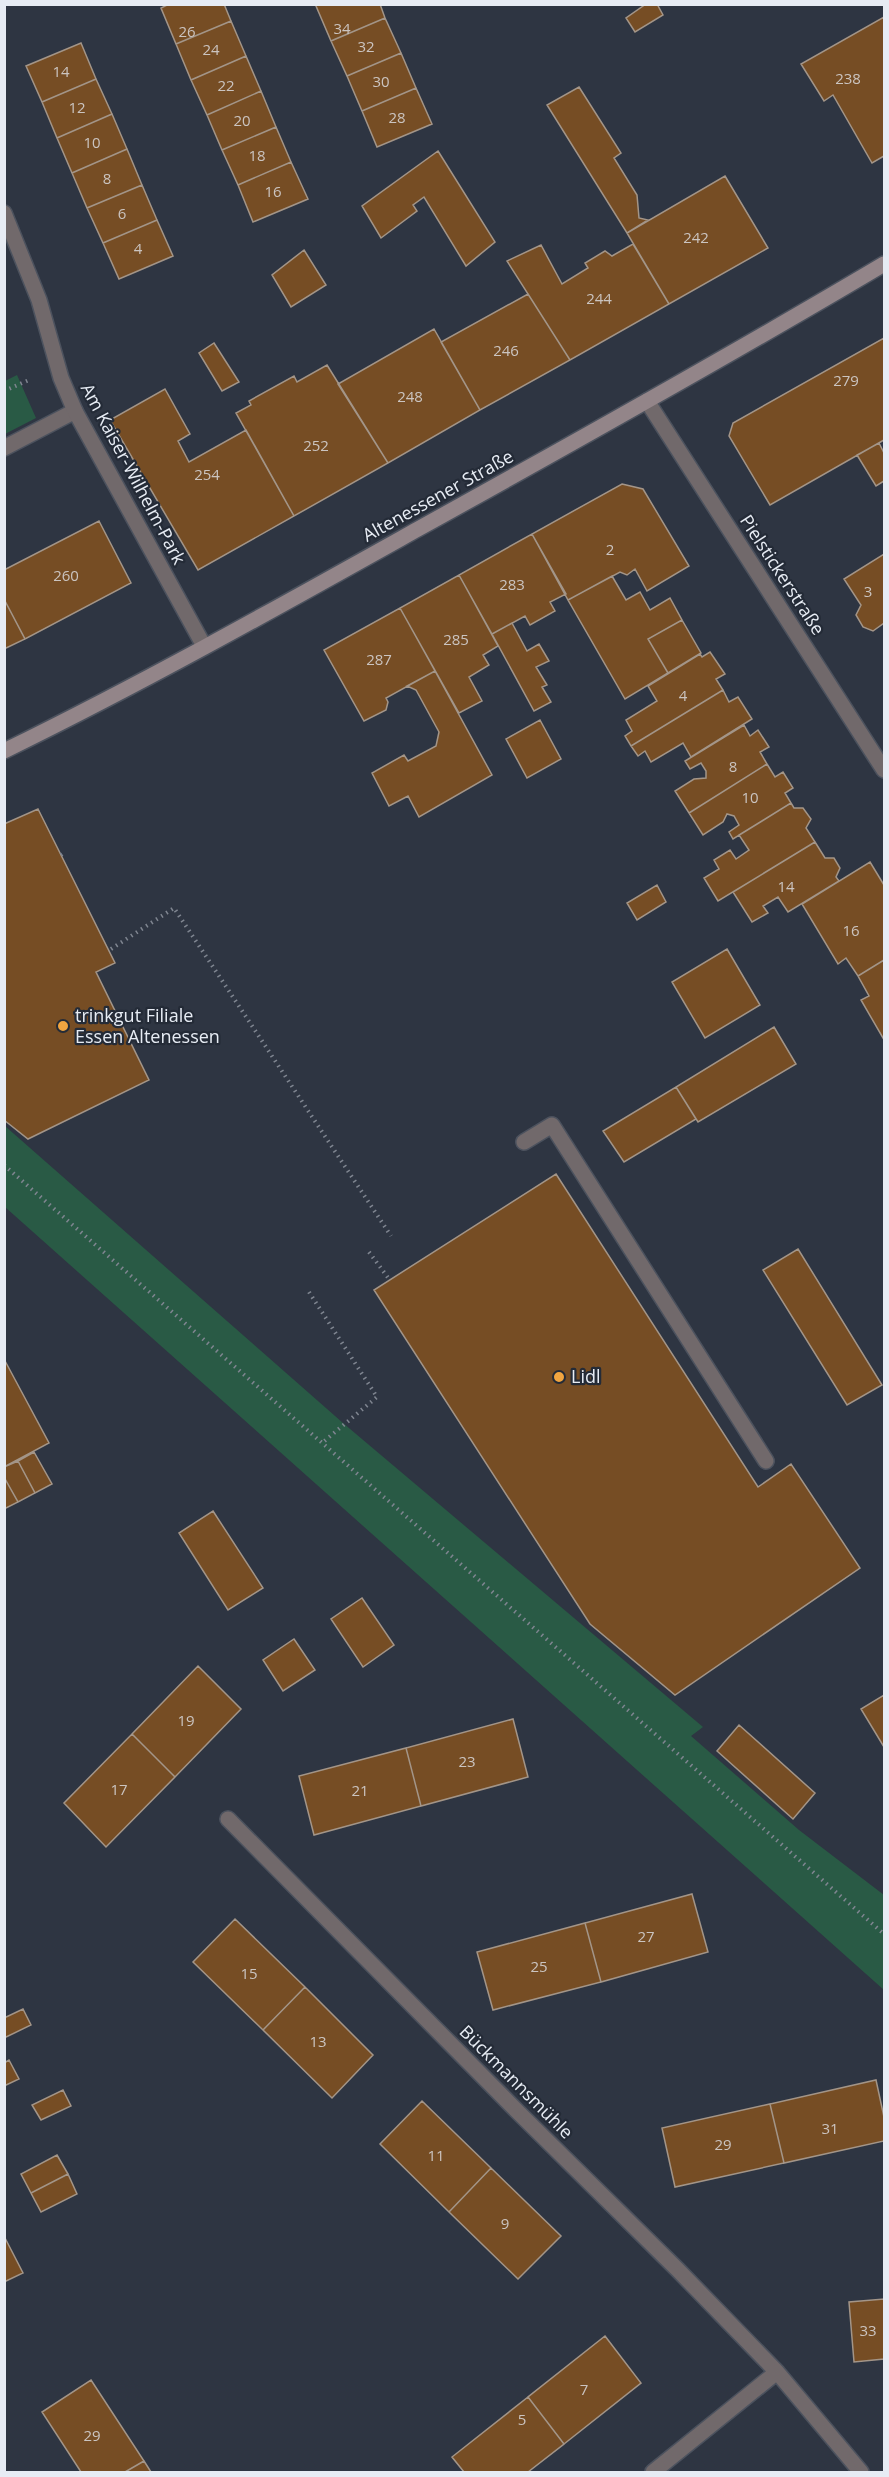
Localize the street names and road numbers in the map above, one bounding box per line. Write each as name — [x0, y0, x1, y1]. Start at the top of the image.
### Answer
street label: Am Kaiser-Wilhelm-Park — [76, 379, 192, 569]
street label: Altenessener Straße — [358, 444, 517, 547]
street label: Pielstickerstraße — [735, 510, 831, 639]
street label: Bückmannsmühle — [455, 2019, 579, 2143]

